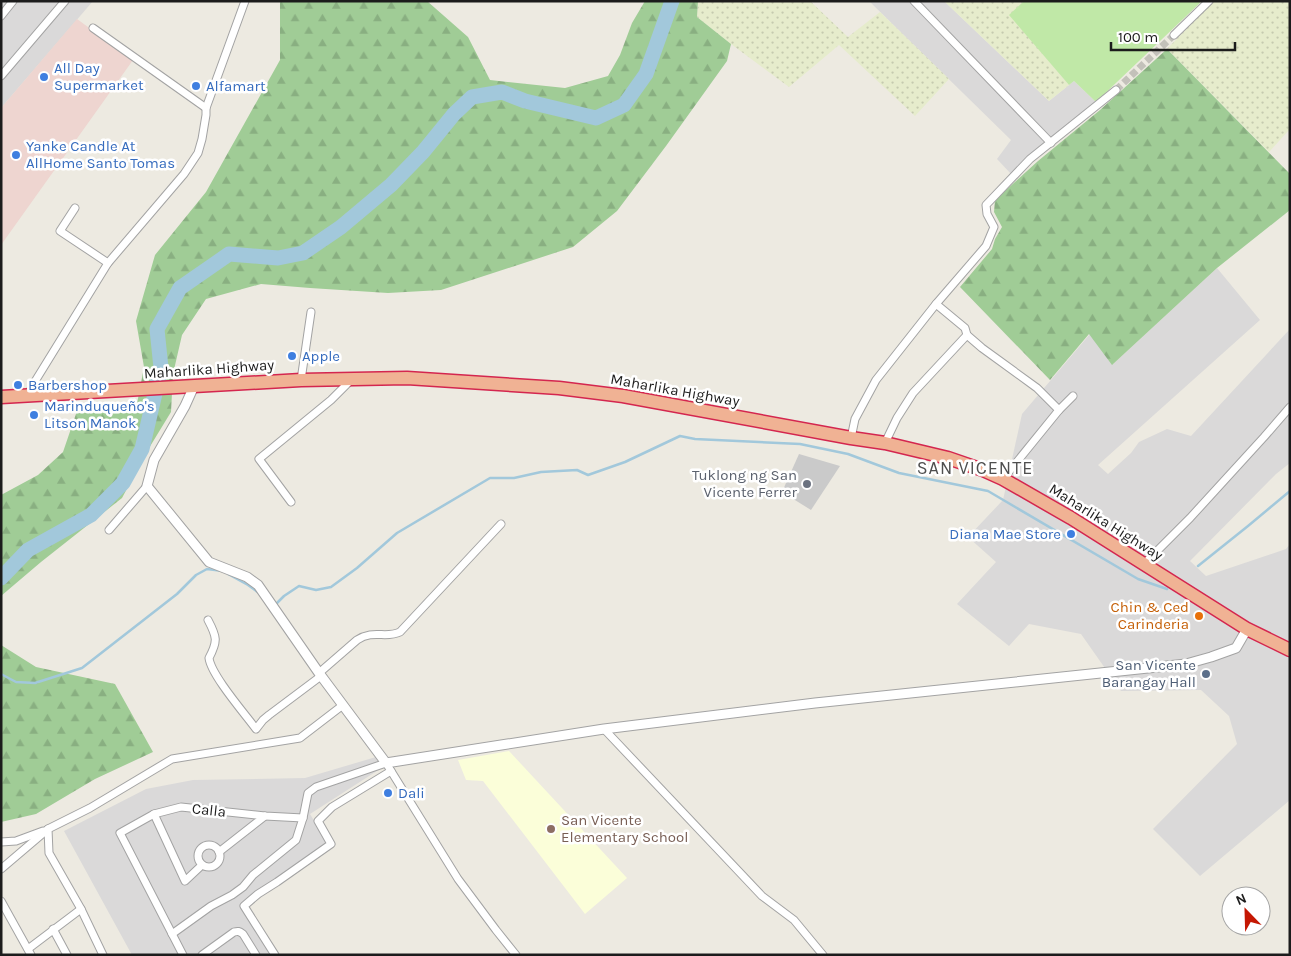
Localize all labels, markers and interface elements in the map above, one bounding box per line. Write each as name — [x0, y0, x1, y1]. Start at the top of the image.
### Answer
scale bar — [1111, 20, 1235, 52]
text: 100 m — [1118, 28, 1158, 46]
place label: All Day Supermarket — [54, 59, 144, 94]
marker: All Day Supermarket — [38, 71, 50, 83]
place label: Alfamart — [206, 77, 266, 95]
marker: Alfamart — [190, 80, 202, 92]
place label: Yanke Candle At AllHome Santo Tomas — [26, 137, 175, 172]
marker: Yanke Candle At AllHome Santo Tomas — [10, 149, 22, 161]
place label: Apple — [302, 347, 340, 365]
marker: Apple — [286, 350, 298, 362]
street label: Maharlika Highway — [143, 355, 275, 383]
street label: Maharlika Highway — [609, 370, 741, 410]
place label: Barbershop — [28, 376, 107, 394]
marker: Barbershop — [12, 379, 24, 391]
place label: Marinduqueño's Litson Manok — [44, 397, 155, 432]
marker: Marinduqueño's Litson Manok — [28, 409, 40, 421]
district label: SAN VICENTE — [917, 457, 1033, 479]
place label: Tuklong ng San Vicente Ferrer — [692, 466, 798, 501]
marker: Tuklong ng San Vicente Ferrer — [801, 478, 813, 490]
street label: Maharlika Highway — [1046, 480, 1166, 564]
place label: Diana Mae Store — [949, 525, 1061, 543]
marker: Diana Mae Store — [1065, 528, 1077, 540]
place label: Chin & Ced Carinderia — [1111, 598, 1189, 633]
marker: Chin & Ced Carinderia — [1193, 610, 1205, 622]
place label: San Vicente Barangay Hall — [1102, 656, 1196, 691]
marker: San Vicente Barangay Hall — [1200, 668, 1212, 680]
place label: Dali — [398, 784, 425, 802]
marker: Dali — [382, 787, 394, 799]
street label: Calla — [191, 799, 227, 821]
place label: San Vicente Elementary School — [561, 811, 688, 846]
marker: San Vicente Elementary School — [545, 823, 557, 835]
north arrow — [1221, 886, 1271, 936]
text: N — [1233, 890, 1249, 909]

